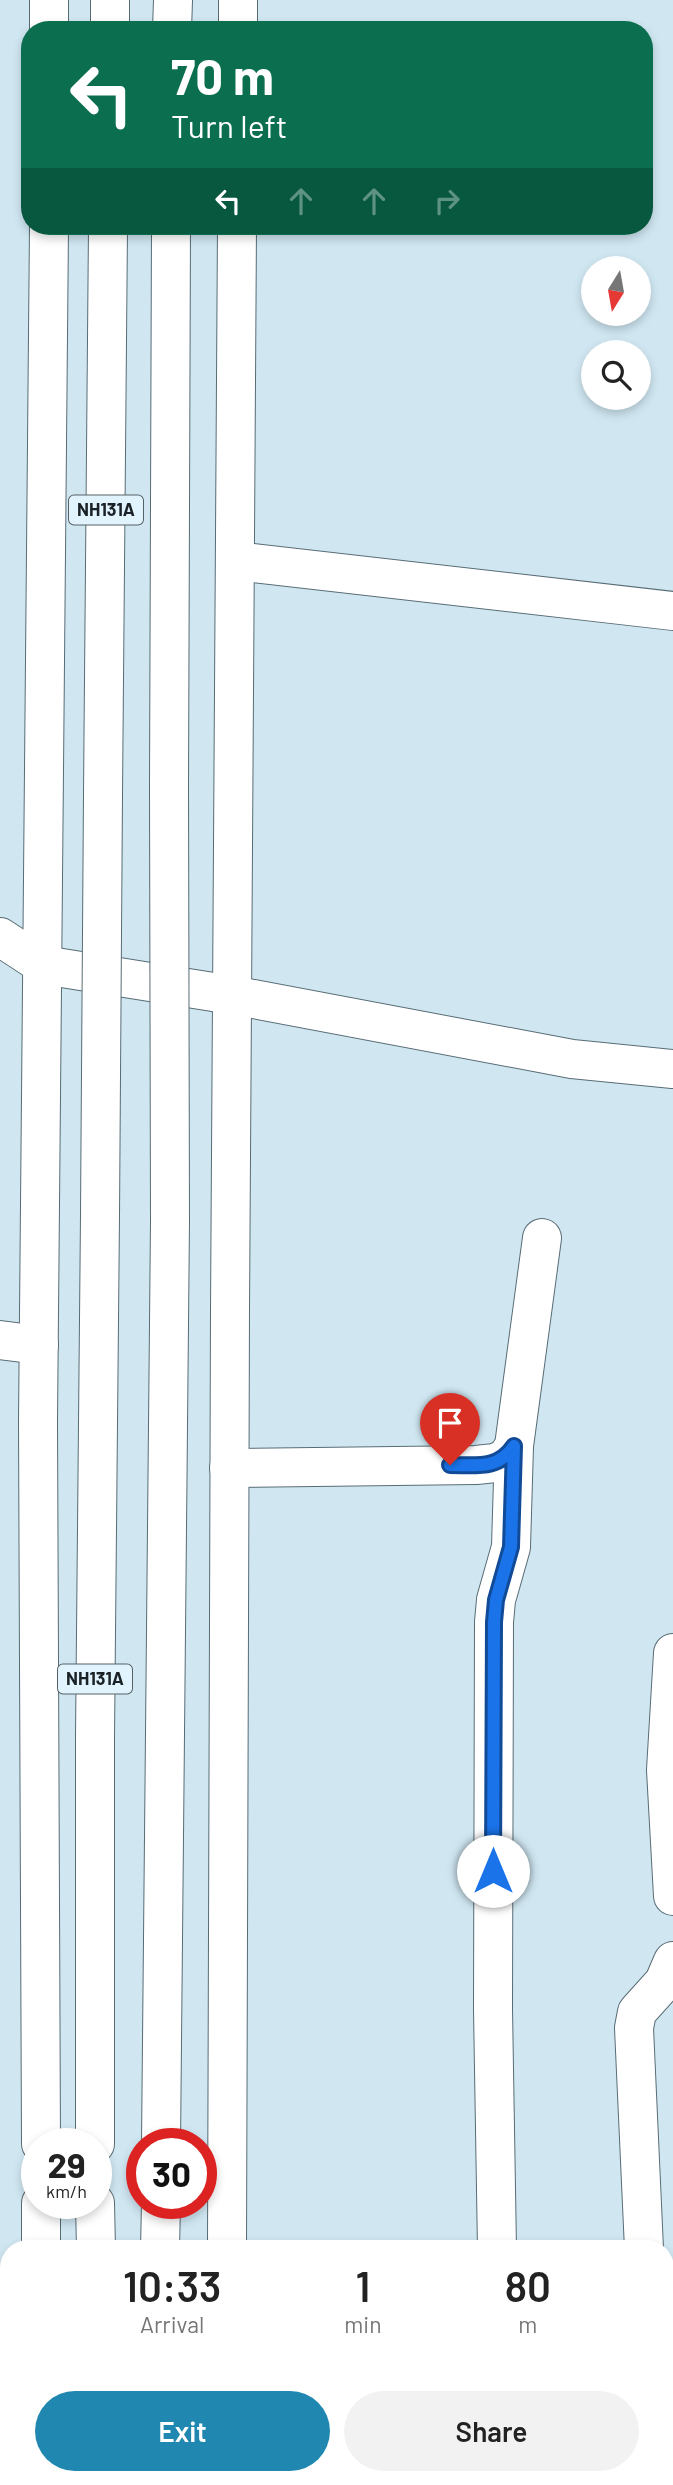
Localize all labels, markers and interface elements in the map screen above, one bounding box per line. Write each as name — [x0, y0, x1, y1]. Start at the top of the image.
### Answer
text: 70 m — [171, 46, 274, 105]
icon: left — [56, 49, 147, 140]
text: Turn left — [171, 106, 288, 144]
icon: left — [209, 182, 247, 220]
icon: ahead — [282, 182, 320, 220]
icon: ahead — [355, 182, 393, 220]
icon: right — [428, 182, 466, 220]
north arrow — [581, 256, 651, 326]
map controls — [581, 256, 651, 410]
button: search — [581, 340, 651, 410]
road number: NH131A — [69, 496, 143, 524]
pin — [420, 1393, 480, 1465]
icon: arrive — [431, 1404, 469, 1442]
road number: NH131A — [58, 1664, 132, 1694]
position arrow — [456, 1834, 530, 1908]
speed limit sign: 30 — [126, 2128, 217, 2219]
text: 29 — [47, 2143, 86, 2185]
text: km/h — [46, 2180, 87, 2202]
text: 10:33 — [123, 2260, 221, 2310]
text: 1 — [356, 2260, 370, 2310]
text: 80 — [505, 2260, 551, 2310]
text: Arrival — [140, 2310, 204, 2338]
text: min — [344, 2310, 382, 2338]
text: m — [518, 2310, 537, 2338]
button: Exit — [35, 2391, 330, 2471]
button: Share — [344, 2391, 639, 2471]

